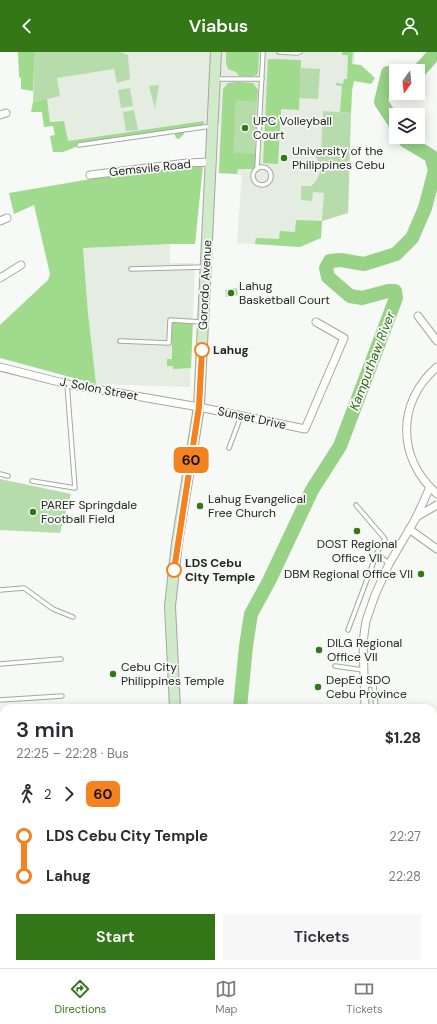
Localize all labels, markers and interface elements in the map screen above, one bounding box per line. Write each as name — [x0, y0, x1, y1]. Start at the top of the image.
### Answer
text: Viabus — [189, 14, 248, 38]
icon: back — [16, 15, 38, 37]
icon: person — [399, 15, 421, 37]
north arrow — [389, 64, 425, 100]
map controls — [389, 64, 425, 144]
button: layers — [389, 108, 425, 144]
place label: UPC Volleyball Court — [253, 113, 332, 143]
marker: UPC Volleyball Court — [240, 123, 250, 133]
place label: University of the Philippines Cebu — [292, 143, 385, 173]
marker: University of the Philippines Cebu — [279, 153, 289, 163]
street label: Gemsvile Road — [108, 156, 192, 180]
street label: Gorordo Avenue — [195, 239, 215, 331]
place label: Lahug Basketball Court — [239, 278, 330, 308]
marker: Lahug Basketball Court — [226, 288, 236, 298]
water label: Kamputhaw River — [345, 308, 399, 413]
marker: Lahug — [194, 342, 210, 358]
place label: Lahug — [213, 342, 249, 358]
street label: J. Solon Street — [59, 374, 140, 404]
street label: Sunset Drive — [216, 403, 288, 433]
line badge: 60 — [173, 447, 209, 473]
text: 60 — [182, 451, 200, 469]
place label: Lahug Evangelical Free Church — [208, 491, 306, 521]
place label: PAREF Springdale Football Field — [41, 497, 137, 527]
marker: Lahug Evangelical Free Church — [195, 501, 205, 511]
marker: PAREF Springdale Football Field — [28, 507, 38, 517]
marker: DOST Regional Office VII — [352, 526, 362, 536]
place label: DOST Regional Office VII — [317, 536, 397, 566]
place label: LDS Cebu City Temple — [185, 555, 255, 585]
marker: LDS Cebu City Temple — [166, 562, 182, 578]
place label: DBM Regional Office VII — [284, 566, 413, 582]
marker: DBM Regional Office VII — [416, 569, 426, 579]
place label: DILG Regional Office VII — [327, 635, 402, 665]
marker: DILG Regional Office VII — [314, 645, 324, 655]
place label: Cebu City Philippines Temple — [121, 659, 224, 689]
marker: Cebu City Philippines Temple — [108, 669, 118, 679]
place label: DepEd SDO Cebu Province — [326, 672, 407, 702]
marker: DepEd SDO Cebu Province — [313, 682, 323, 692]
text: 3 min — [16, 715, 74, 744]
text: $1.28 — [385, 728, 421, 748]
text: 22:25 – 22:28 · Bus — [16, 745, 129, 762]
icon: walk — [16, 783, 38, 805]
icon: forward — [58, 783, 80, 805]
text: 60 — [94, 785, 112, 803]
text: 2 — [44, 786, 52, 803]
text: LDS Cebu City Temple — [46, 826, 208, 846]
text: 22:27 — [389, 828, 421, 845]
text: Lahug — [46, 866, 91, 886]
text: 22:28 — [388, 868, 421, 885]
button: Start — [16, 914, 215, 960]
button: Tickets — [223, 914, 421, 960]
tab: Directions — [54, 978, 106, 1016]
tab: Map — [215, 978, 237, 1016]
tab: Tickets — [346, 978, 383, 1016]

